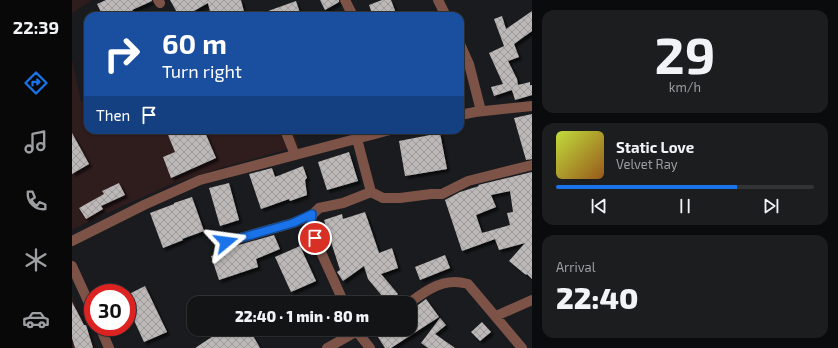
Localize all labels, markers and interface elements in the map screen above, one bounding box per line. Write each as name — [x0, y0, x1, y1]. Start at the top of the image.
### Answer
text: 22:39 — [13, 16, 59, 38]
text: 29 — [655, 22, 715, 84]
text: 60 m — [162, 26, 227, 60]
icon: right — [96, 28, 148, 80]
text: Turn right — [162, 60, 242, 82]
icon: directions — [22, 69, 50, 97]
text: km/h — [669, 79, 701, 95]
icon: arrive — [138, 104, 160, 126]
text: Then — [96, 106, 130, 124]
icon: music — [22, 128, 50, 156]
text: Static Love — [616, 138, 694, 156]
text: Velvet Ray — [616, 156, 678, 172]
icon: phone — [22, 187, 50, 215]
icon: previous — [588, 195, 610, 217]
icon: pause — [674, 195, 696, 217]
icon: next — [760, 195, 782, 217]
position arrow — [205, 221, 247, 263]
pin — [298, 221, 332, 255]
icon: arrive — [304, 227, 326, 249]
icon: climate — [22, 246, 50, 274]
text: Arrival — [556, 259, 596, 275]
text: 22:40 — [556, 279, 638, 315]
speed limit sign: 30 — [84, 284, 136, 336]
icon: car — [22, 305, 50, 333]
text: 22:40 · 1 min · 80 m — [235, 307, 369, 325]

